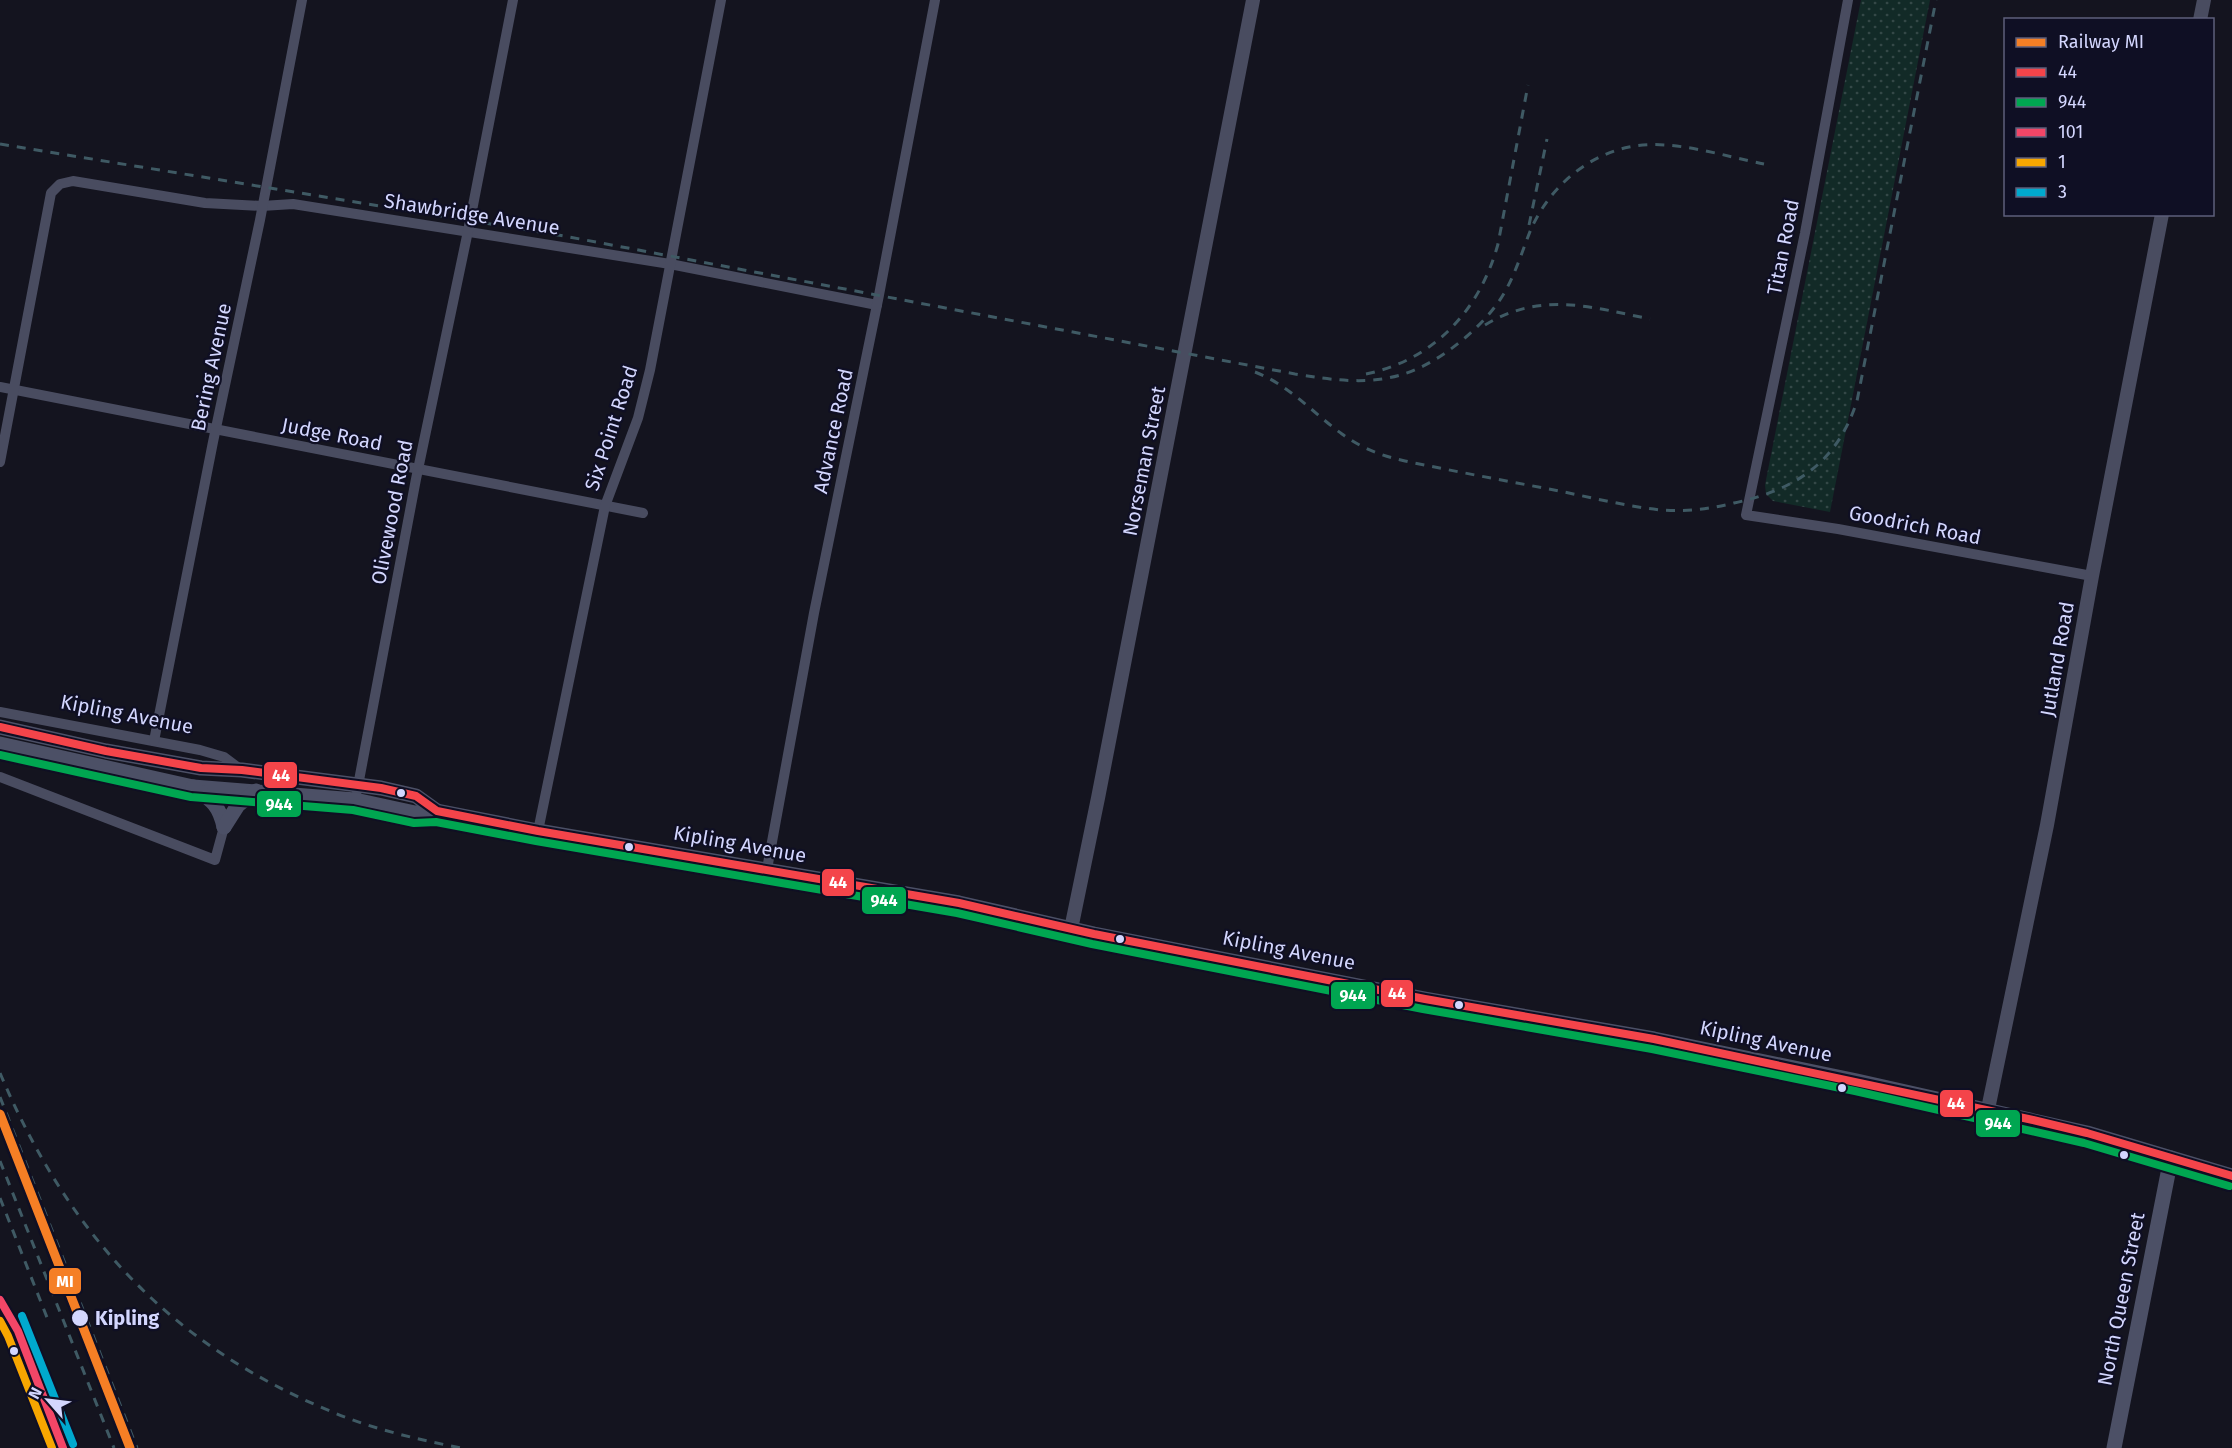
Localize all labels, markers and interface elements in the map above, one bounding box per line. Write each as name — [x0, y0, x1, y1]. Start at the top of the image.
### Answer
legend — [2004, 18, 2214, 216]
text: Railway MI — [2058, 31, 2144, 53]
text: 44 — [2058, 61, 2078, 83]
text: 944 — [2058, 91, 2087, 113]
text: 101 — [2058, 121, 2083, 143]
text: 1 — [2058, 151, 2066, 173]
text: 3 — [2058, 181, 2067, 203]
street label: Shawbridge Avenue — [382, 188, 562, 240]
street label: Titan Road — [1762, 197, 1804, 297]
street label: Bering Avenue — [186, 301, 236, 433]
street label: Six Point Road — [579, 362, 643, 494]
street label: Advance Road — [808, 366, 858, 496]
street label: Norseman Street — [1118, 383, 1170, 538]
street label: Judge Road — [280, 412, 384, 456]
street label: Olivewood Road — [366, 438, 418, 586]
street label: Goodrich Road — [1847, 500, 1983, 550]
street label: Jutland Road — [2035, 600, 2079, 718]
street label: Kipling Avenue — [59, 689, 195, 739]
line badge: 44 — [263, 761, 298, 789]
text: 44 — [272, 766, 290, 785]
unlabelled marker — [395, 787, 407, 799]
line badge: 944 — [256, 790, 302, 818]
text: 944 — [266, 795, 292, 814]
street label: Kipling Avenue — [672, 820, 808, 868]
unlabelled marker — [623, 841, 635, 853]
line badge: 44 — [821, 868, 855, 897]
text: 44 — [829, 873, 847, 892]
line badge: 944 — [861, 886, 907, 915]
text: 944 — [871, 891, 897, 910]
street label: Kipling Avenue — [1221, 925, 1357, 975]
unlabelled marker — [1114, 933, 1126, 945]
line badge: 44 — [1380, 979, 1414, 1008]
line badge: 944 — [1330, 981, 1376, 1010]
text: 44 — [1388, 984, 1406, 1003]
text: 944 — [1340, 986, 1366, 1005]
unlabelled marker — [1453, 999, 1465, 1011]
street label: Kipling Avenue — [1698, 1015, 1834, 1067]
unlabelled marker — [1836, 1082, 1848, 1094]
line badge: 44 — [1939, 1089, 1974, 1118]
text: 44 — [1947, 1094, 1965, 1113]
line badge: 944 — [1975, 1109, 2021, 1138]
text: 944 — [1985, 1114, 2011, 1133]
unlabelled marker — [2118, 1149, 2130, 1161]
street label: North Queen Street — [2092, 1210, 2150, 1388]
line badge: MI — [48, 1267, 82, 1295]
text: MI — [56, 1272, 74, 1291]
place label: Kipling — [95, 1306, 160, 1330]
marker: Kipling — [70, 1308, 90, 1328]
unlabelled marker — [8, 1345, 20, 1357]
north arrow — [18, 1370, 78, 1430]
text: N — [24, 1384, 46, 1402]

